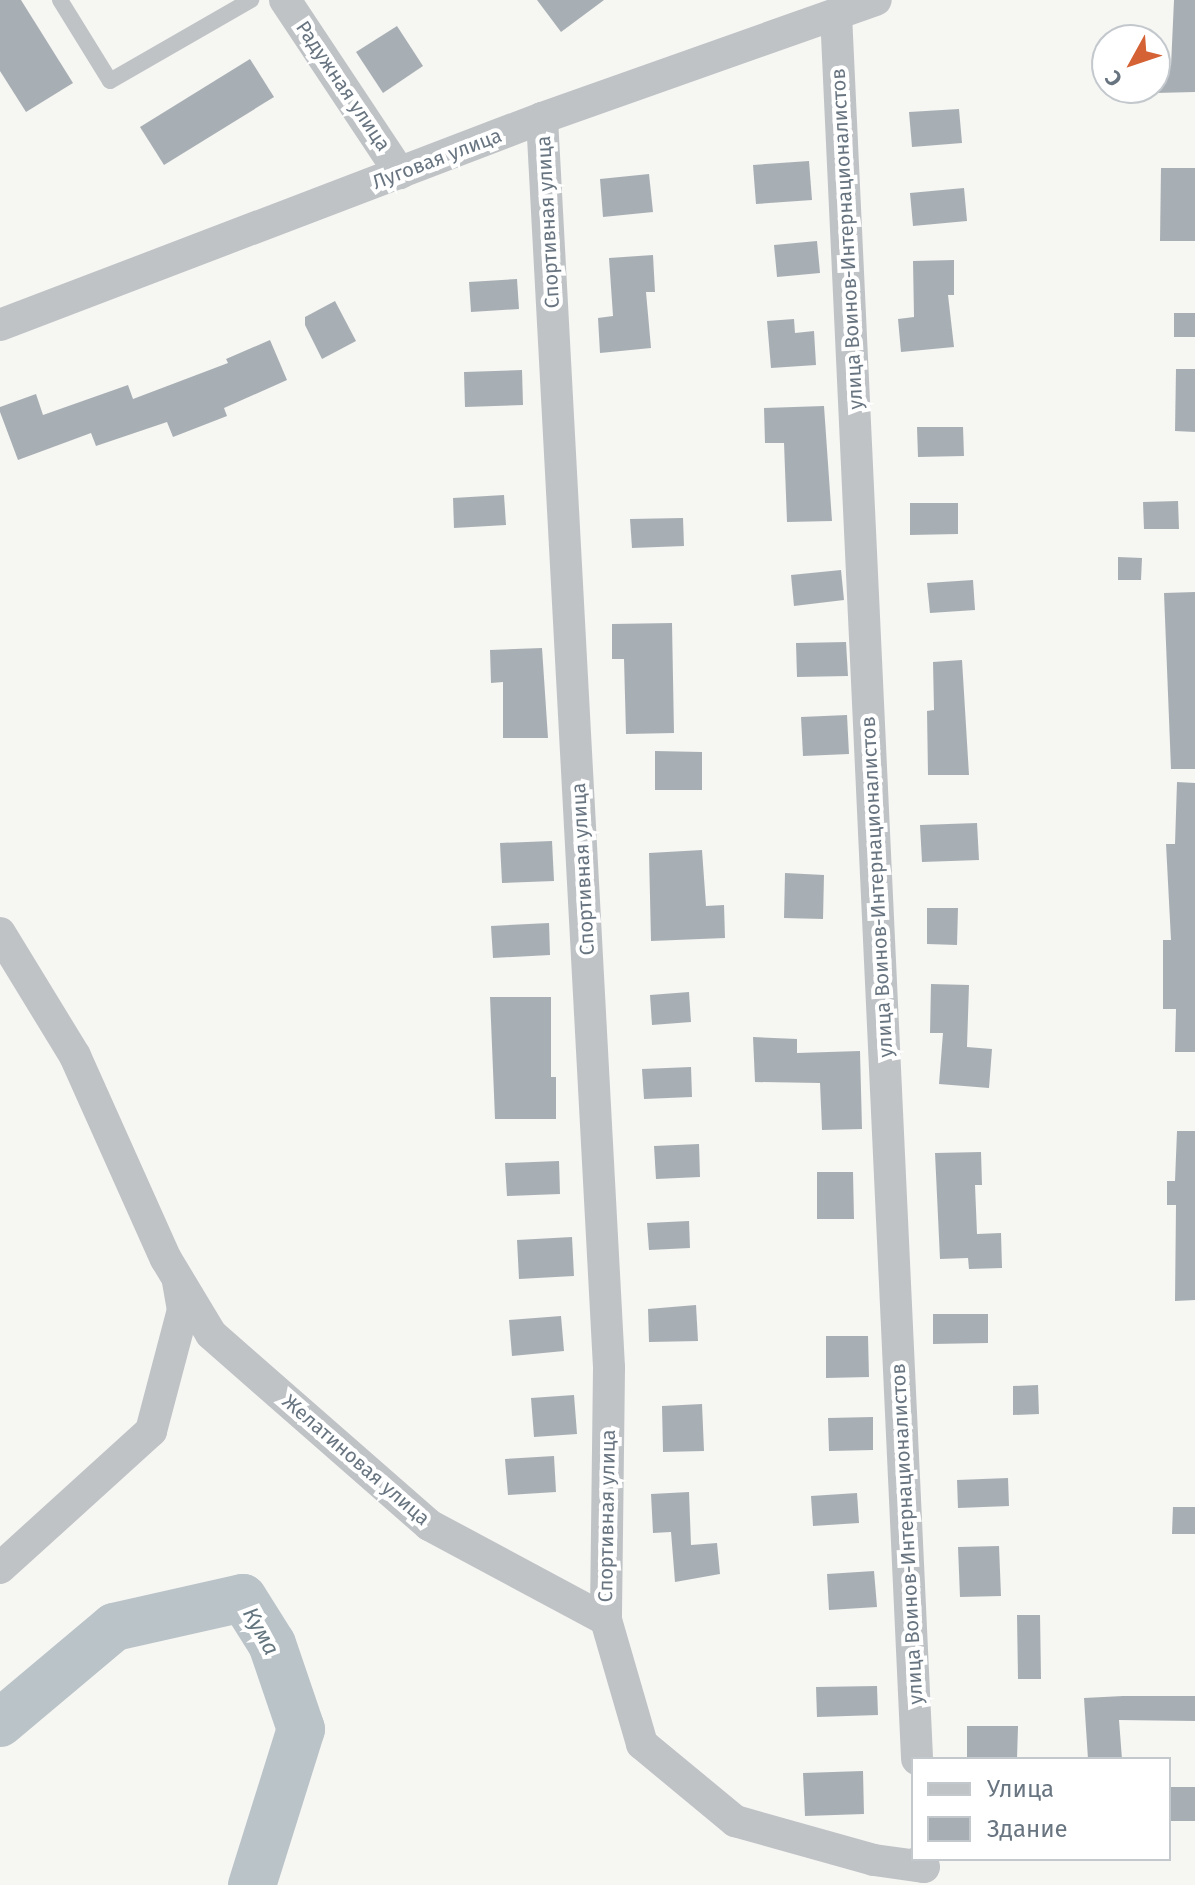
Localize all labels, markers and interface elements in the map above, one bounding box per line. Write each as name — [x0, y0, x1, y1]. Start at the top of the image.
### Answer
street label: Радужная улица — [291, 16, 395, 156]
north arrow — [1091, 24, 1171, 104]
text: С — [1099, 65, 1128, 92]
street label: улица Воинов-Интернационалистов — [826, 68, 868, 410]
street label: Луговая улица — [369, 123, 505, 195]
street label: Спортивная улица — [531, 135, 565, 309]
street label: улица Воинов-Интернационалистов — [856, 716, 898, 1058]
street label: Спортивная улица — [566, 782, 600, 956]
street label: улица Воинов-Интернационалистов — [886, 1363, 928, 1705]
street label: Желатиновая улица — [277, 1389, 435, 1531]
street label: Спортивная улица — [593, 1429, 621, 1603]
water label: Кума — [237, 1602, 285, 1660]
legend — [911, 1757, 1171, 1861]
text: Улица — [987, 1775, 1054, 1803]
text: Здание — [987, 1815, 1068, 1843]

